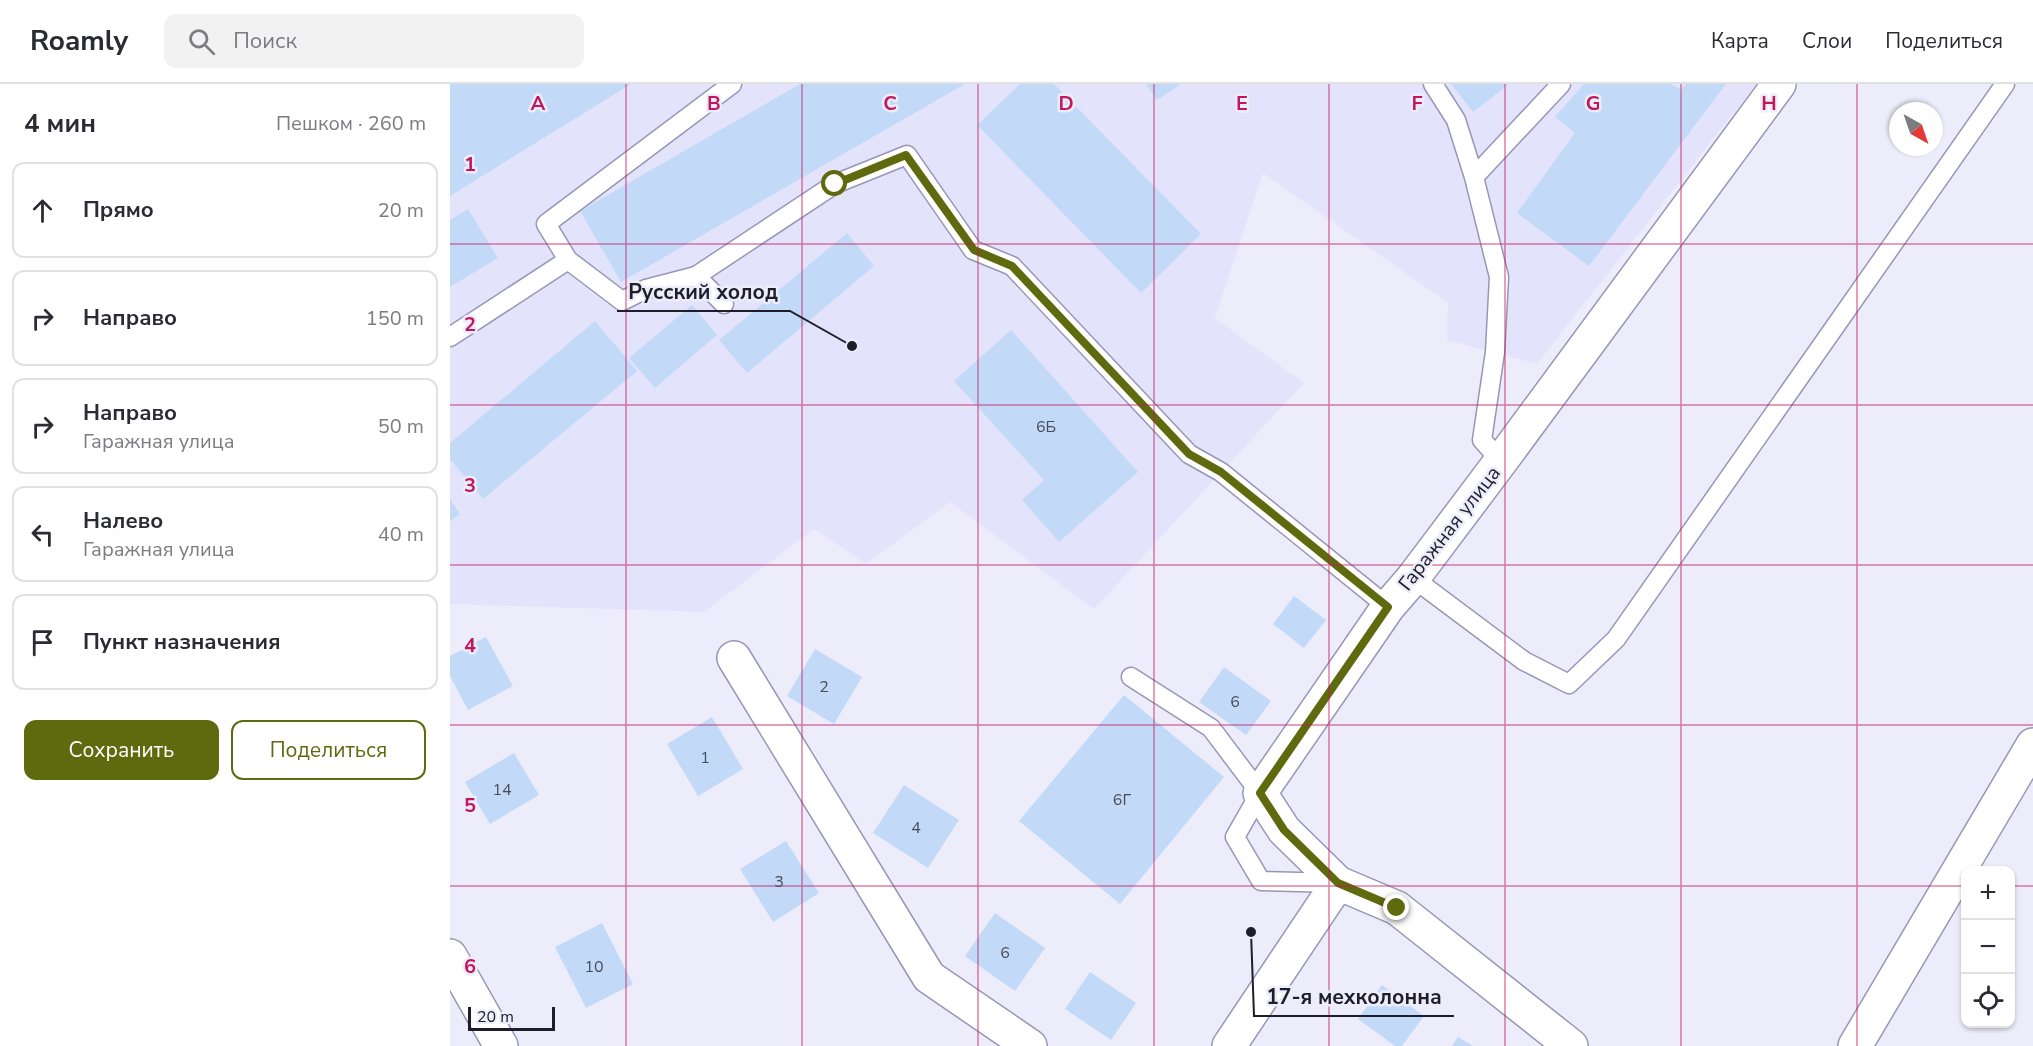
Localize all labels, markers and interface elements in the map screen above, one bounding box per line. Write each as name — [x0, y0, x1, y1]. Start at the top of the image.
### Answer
search box — [164, 14, 584, 68]
text: Roamly — [30, 22, 128, 60]
icon: search — [185, 25, 218, 58]
text: Поиск — [233, 26, 297, 56]
text: Карта — [1711, 27, 1769, 55]
text: Слои — [1802, 27, 1852, 55]
text: Поделиться — [1885, 27, 2003, 55]
text: A — [531, 90, 546, 117]
text: B — [707, 90, 721, 117]
text: C — [883, 90, 897, 117]
text: D — [1058, 90, 1074, 117]
text: E — [1236, 90, 1248, 117]
text: F — [1411, 90, 1423, 117]
text: G — [1586, 90, 1600, 117]
text: H — [1761, 90, 1777, 117]
north arrow — [1889, 102, 1943, 156]
text: 4 мин — [24, 106, 96, 141]
text: Пешком · 260 m — [276, 110, 426, 137]
text: 1 — [464, 151, 476, 178]
route start — [821, 170, 847, 196]
icon: ahead — [26, 194, 59, 227]
text: Прямо — [83, 195, 154, 225]
text: 20 m — [378, 197, 424, 224]
callout: Русский холод — [617, 272, 790, 311]
text: Русский холод — [628, 278, 778, 306]
icon: right — [26, 302, 59, 335]
text: Направо — [83, 303, 177, 333]
text: 150 m — [366, 305, 424, 332]
text: 2 — [464, 311, 476, 338]
text: Направо — [83, 398, 177, 428]
icon: right — [26, 410, 59, 443]
text: 50 m — [378, 413, 424, 440]
house number: 6Б — [1036, 416, 1056, 438]
text: Гаражная улица — [83, 428, 234, 455]
street label: Гаражная улица — [1392, 460, 1507, 596]
text: 3 — [464, 472, 476, 499]
text: Налево — [83, 506, 163, 536]
icon: left — [26, 518, 59, 551]
text: 40 m — [378, 521, 424, 548]
text: Гаражная улица — [83, 536, 234, 563]
icon: arrive — [26, 626, 59, 659]
text: Пункт назначения — [83, 627, 281, 657]
text: 4 — [464, 632, 476, 659]
house number: 2 — [819, 676, 829, 698]
house number: 6 — [1230, 691, 1240, 713]
button: Сохранить — [24, 720, 219, 780]
button: Поделиться — [231, 720, 426, 780]
house number: 1 — [700, 747, 710, 769]
house number: 14 — [492, 779, 512, 801]
house number: 6Г — [1113, 789, 1131, 811]
text: 5 — [464, 792, 476, 819]
house number: 4 — [911, 817, 921, 839]
map controls — [1961, 866, 2015, 1028]
button: + — [1961, 866, 2015, 920]
house number: 3 — [774, 871, 784, 893]
route end — [1383, 894, 1409, 920]
button: − — [1961, 920, 2015, 974]
house number: 6 — [1000, 942, 1010, 964]
text: 6 — [464, 953, 476, 980]
house number: 10 — [584, 956, 604, 978]
button: locate — [1961, 974, 2015, 1028]
callout: 17-я мехколонна — [1254, 977, 1454, 1016]
text: 17-я мехколонна — [1266, 983, 1442, 1011]
scale bar — [468, 1004, 555, 1032]
text: 20 m — [477, 1006, 514, 1028]

